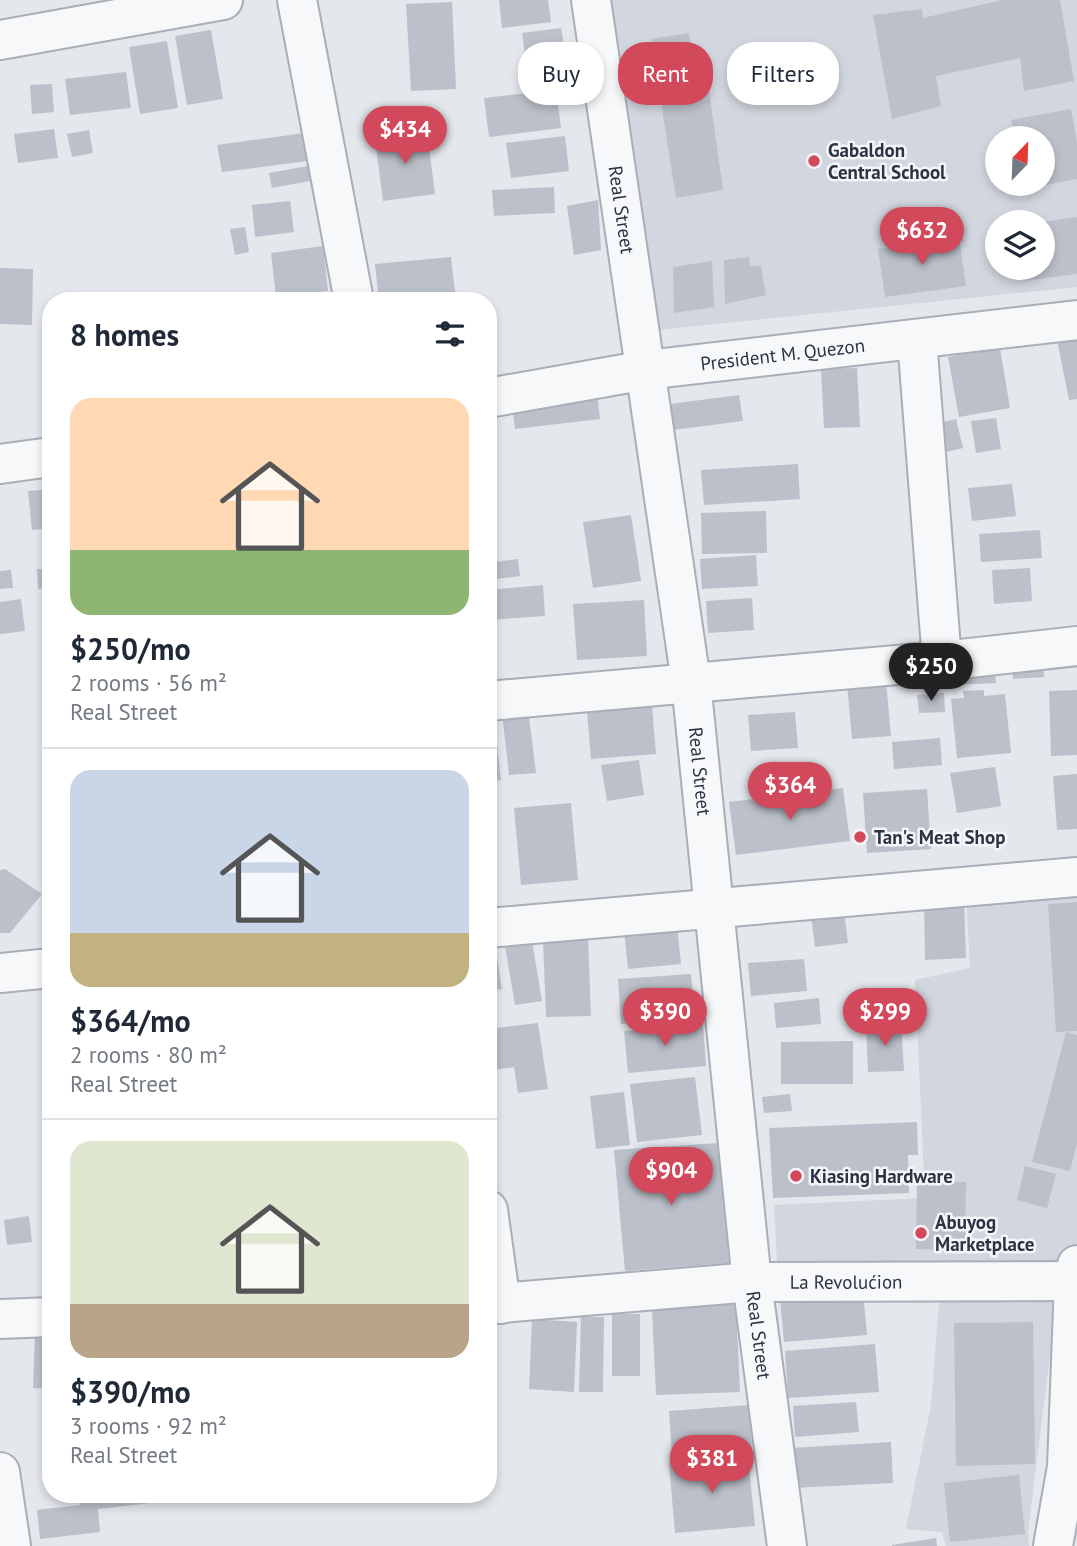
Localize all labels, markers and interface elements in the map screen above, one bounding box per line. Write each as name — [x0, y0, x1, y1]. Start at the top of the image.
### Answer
chip: Buy — [518, 42, 604, 105]
chip: Rent — [618, 42, 713, 105]
chip: Filters — [727, 42, 839, 105]
pin: $434 — [364, 106, 446, 166]
text: $434 — [379, 114, 431, 143]
north arrow — [985, 126, 1055, 196]
map controls — [985, 126, 1055, 280]
place label: Gabaldon Central School — [828, 138, 946, 184]
marker: Gabaldon Central School — [806, 153, 822, 169]
street label: Real Street — [603, 164, 640, 256]
pin: $632 — [881, 208, 963, 267]
button: layers — [985, 210, 1055, 280]
text: $632 — [896, 215, 948, 244]
text: 8 homes — [70, 315, 179, 354]
icon: filters — [431, 315, 469, 353]
street label: President M. Quezon — [699, 333, 866, 376]
icon: home — [207, 443, 333, 569]
text: $250/mo — [70, 629, 191, 668]
pin: $250 — [890, 644, 972, 703]
text: $250 — [905, 651, 957, 680]
text: 2 rooms · 56 m² — [70, 668, 227, 697]
text: Real Street — [70, 697, 177, 726]
street label: Real Street — [684, 726, 717, 817]
pin: $364 — [749, 762, 831, 822]
text: $364 — [764, 770, 816, 799]
icon: home — [207, 815, 333, 941]
place label: Tan's Meat Shop — [874, 825, 1005, 849]
marker: Tan's Meat Shop — [852, 829, 868, 845]
pin: $390 — [624, 988, 706, 1048]
pin: $299 — [844, 988, 926, 1048]
text: $390 — [639, 996, 691, 1025]
text: $299 — [859, 996, 911, 1025]
text: $364/mo — [70, 1001, 191, 1040]
text: 2 rooms · 80 m² — [70, 1040, 227, 1069]
text: Real Street — [70, 1069, 177, 1098]
pin: $904 — [630, 1148, 712, 1207]
text: $904 — [645, 1155, 697, 1184]
place label: Kiasing Hardware — [810, 1164, 953, 1188]
marker: Kiasing Hardware — [788, 1168, 804, 1184]
icon: home — [207, 1186, 333, 1312]
place label: Abuyog Marketplace — [935, 1210, 1035, 1256]
marker: Abuyog Marketplace — [913, 1225, 929, 1241]
street label: La Revolućion — [790, 1270, 903, 1294]
street label: Real Street — [741, 1290, 777, 1381]
text: $390/mo — [70, 1372, 191, 1411]
text: 3 rooms · 92 m² — [70, 1411, 227, 1440]
pin: $381 — [671, 1436, 753, 1495]
text: Real Street — [70, 1440, 177, 1469]
text: $381 — [686, 1443, 738, 1472]

